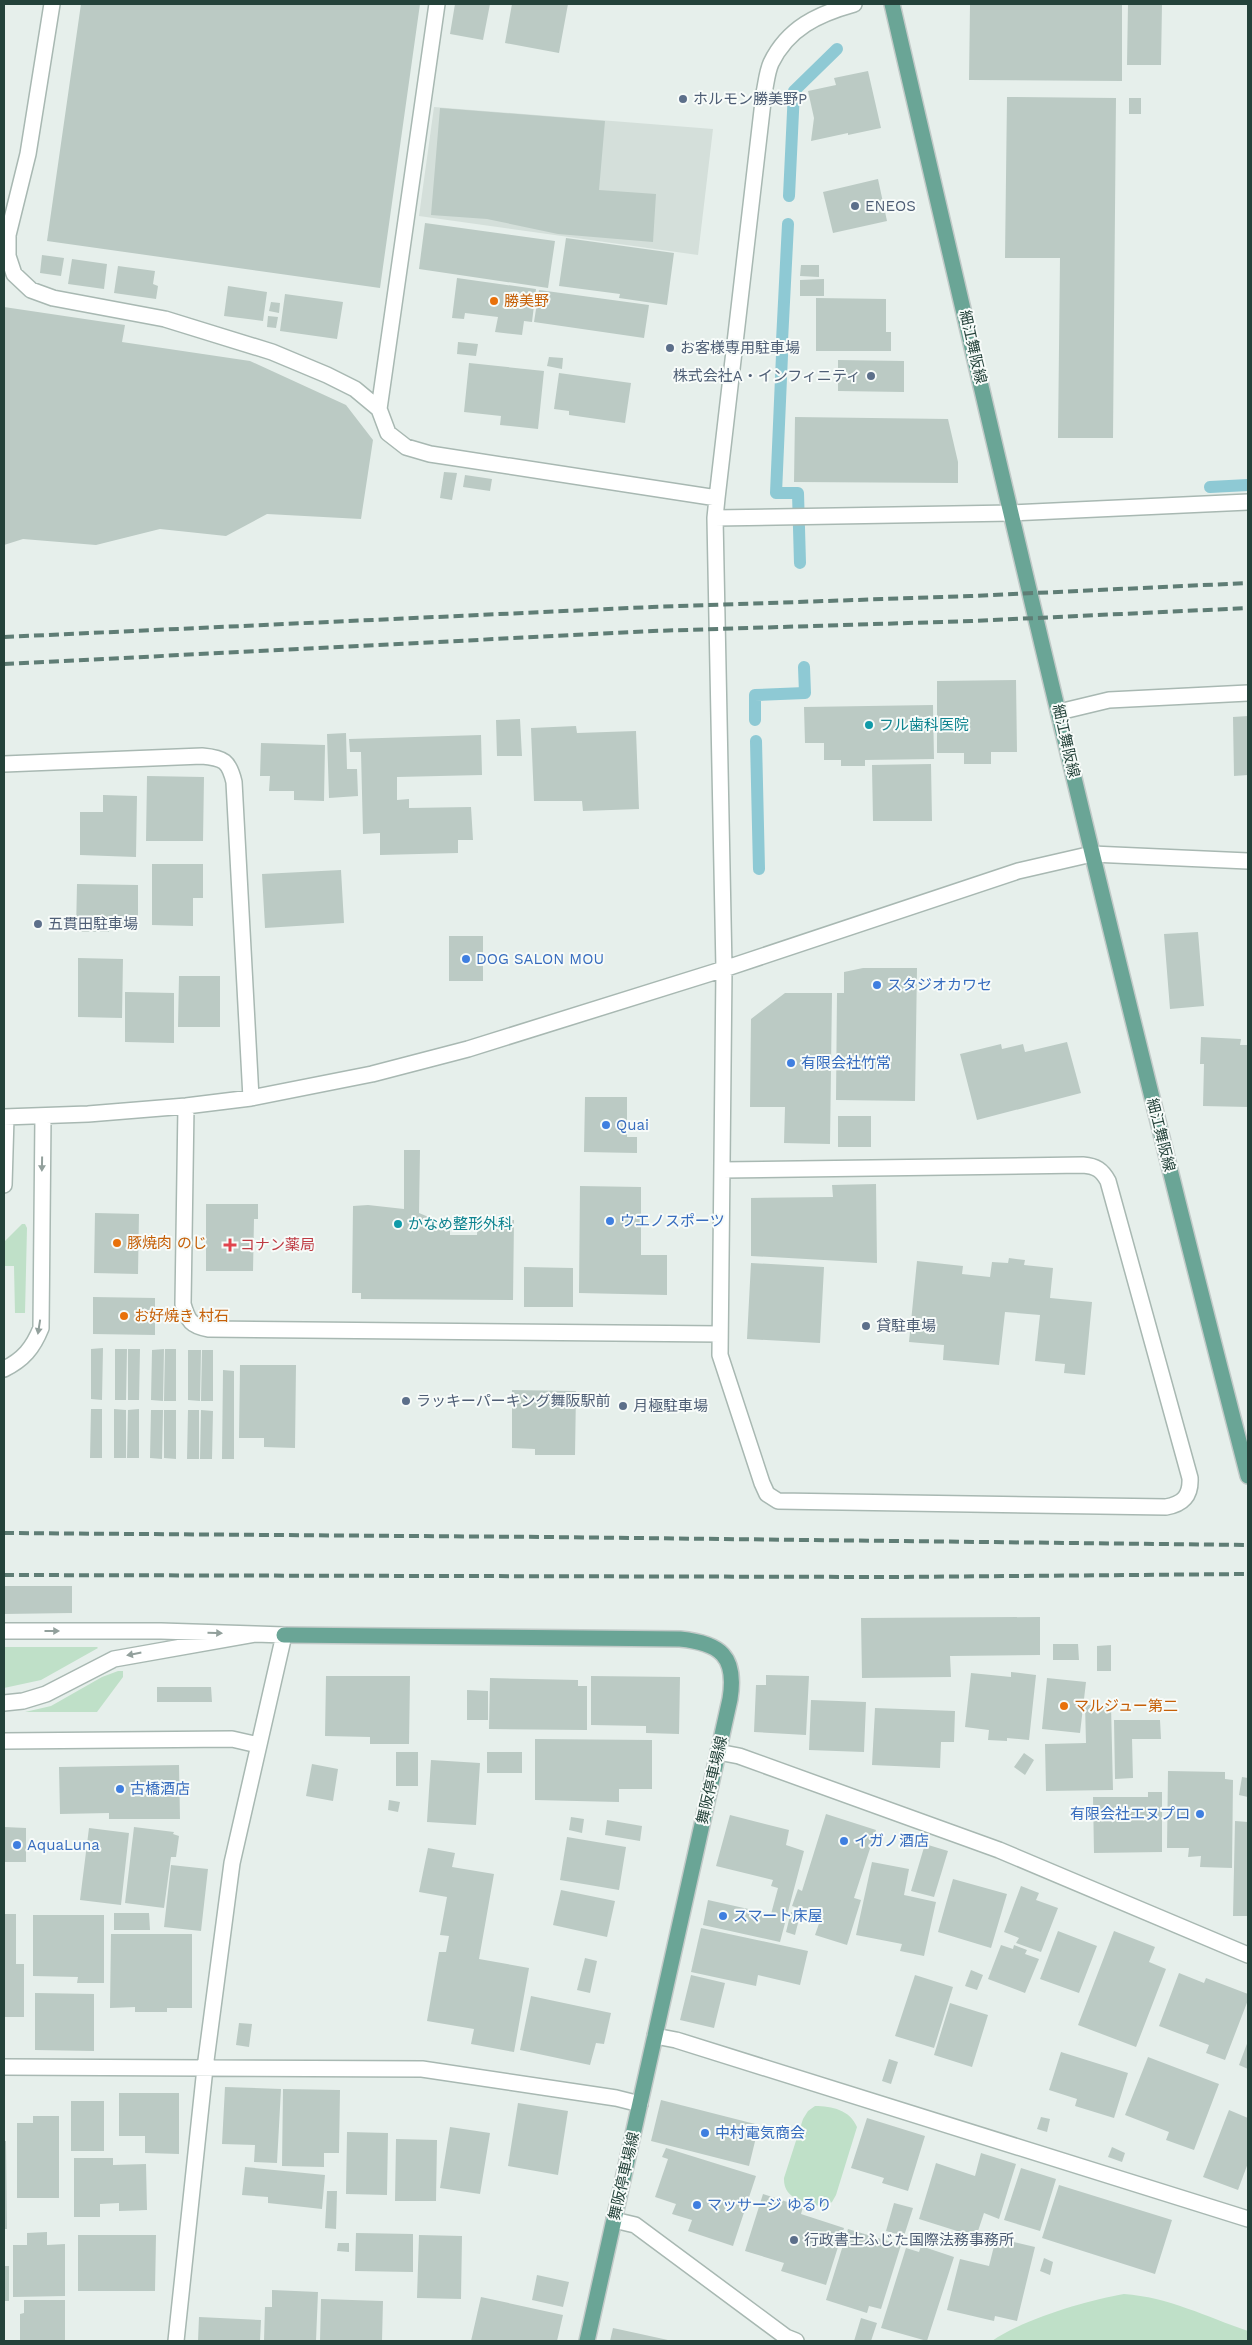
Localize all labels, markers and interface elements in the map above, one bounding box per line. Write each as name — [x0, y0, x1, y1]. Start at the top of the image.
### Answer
place label: ホルモン勝美野P — [693, 90, 807, 108]
marker: ホルモン勝美野P — [677, 93, 689, 105]
place label: ENEOS — [865, 197, 916, 215]
marker: ENEOS — [849, 200, 861, 212]
place label: 勝美野 — [504, 292, 549, 310]
marker: 勝美野 — [488, 295, 500, 307]
street label: 細江舞阪線 — [956, 308, 990, 386]
place label: お客様専用駐車場 — [680, 339, 800, 357]
marker: お客様専用駐車場 — [664, 342, 676, 354]
place label: 株式会社A・インフィニティ — [673, 367, 861, 385]
marker: 株式会社A・インフィニティ — [865, 370, 877, 382]
street label: 細江舞阪線 — [1049, 702, 1083, 780]
place label: フル歯科医院 — [879, 716, 969, 734]
marker: フル歯科医院 — [863, 719, 875, 731]
place label: 五貫田駐車場 — [48, 915, 138, 933]
marker: 五貫田駐車場 — [32, 918, 44, 930]
place label: DOG SALON MOU — [476, 950, 604, 968]
marker: DOG SALON MOU — [460, 953, 472, 965]
place label: スタジオカワセ — [887, 976, 992, 994]
marker: スタジオカワセ — [871, 979, 883, 991]
place label: 有限会社竹常 — [801, 1054, 891, 1072]
marker: 有限会社竹常 — [785, 1057, 797, 1069]
street label: 細江舞阪線 — [1143, 1096, 1179, 1174]
place label: Quai — [616, 1116, 649, 1134]
marker: Quai — [600, 1119, 612, 1131]
one-way arrow — [38, 1157, 46, 1173]
place label: ウエノスポーツ — [620, 1212, 725, 1230]
place label: かなめ整形外科 — [408, 1215, 513, 1233]
marker: ウエノスポーツ — [604, 1215, 616, 1227]
marker: かなめ整形外科 — [392, 1218, 404, 1230]
place label: 豚焼肉 のじ — [127, 1234, 207, 1252]
place label: コナン薬局 — [240, 1236, 315, 1254]
marker: 豚焼肉 のじ — [111, 1237, 123, 1249]
marker: コナン薬局 — [224, 1239, 236, 1251]
place label: お好焼き 村石 — [134, 1307, 229, 1325]
marker: お好焼き 村石 — [118, 1310, 130, 1322]
place label: 貸駐車場 — [876, 1317, 936, 1335]
one-way arrow — [35, 1319, 43, 1335]
marker: 貸駐車場 — [860, 1320, 872, 1332]
place label: ラッキーパーキング舞阪駅前 — [416, 1392, 610, 1410]
marker: ラッキーパーキング舞阪駅前 — [400, 1395, 412, 1407]
place label: 月極駐車場 — [633, 1397, 708, 1415]
marker: 月極駐車場 — [617, 1400, 629, 1412]
one-way arrow — [45, 1627, 61, 1635]
one-way arrow — [207, 1629, 223, 1637]
one-way arrow — [125, 1651, 141, 1659]
place label: マルジュー第二 — [1074, 1697, 1178, 1715]
marker: マルジュー第二 — [1058, 1700, 1070, 1712]
street label: 舞阪停車場線 — [693, 1734, 731, 1826]
place label: 古橋酒店 — [130, 1780, 190, 1798]
marker: 古橋酒店 — [114, 1783, 126, 1795]
place label: 有限会社エヌプロ — [1070, 1805, 1190, 1823]
marker: 有限会社エヌプロ — [1194, 1808, 1206, 1820]
place label: イガノ酒店 — [854, 1832, 929, 1850]
marker: イガノ酒店 — [838, 1835, 850, 1847]
place label: AquaLuna — [27, 1836, 100, 1854]
marker: AquaLuna — [11, 1839, 23, 1851]
place label: スマート床屋 — [733, 1907, 823, 1925]
marker: スマート床屋 — [717, 1910, 729, 1922]
place label: 中村電気商会 — [715, 2124, 805, 2142]
marker: 中村電気商会 — [699, 2127, 711, 2139]
street label: 舞阪停車場線 — [605, 2130, 643, 2222]
place label: マッサージ ゆるり — [707, 2196, 832, 2214]
marker: マッサージ ゆるり — [691, 2199, 703, 2211]
place label: 行政書士ふじた国際法務事務所 — [804, 2231, 1014, 2249]
marker: 行政書士ふじた国際法務事務所 — [788, 2234, 800, 2246]

